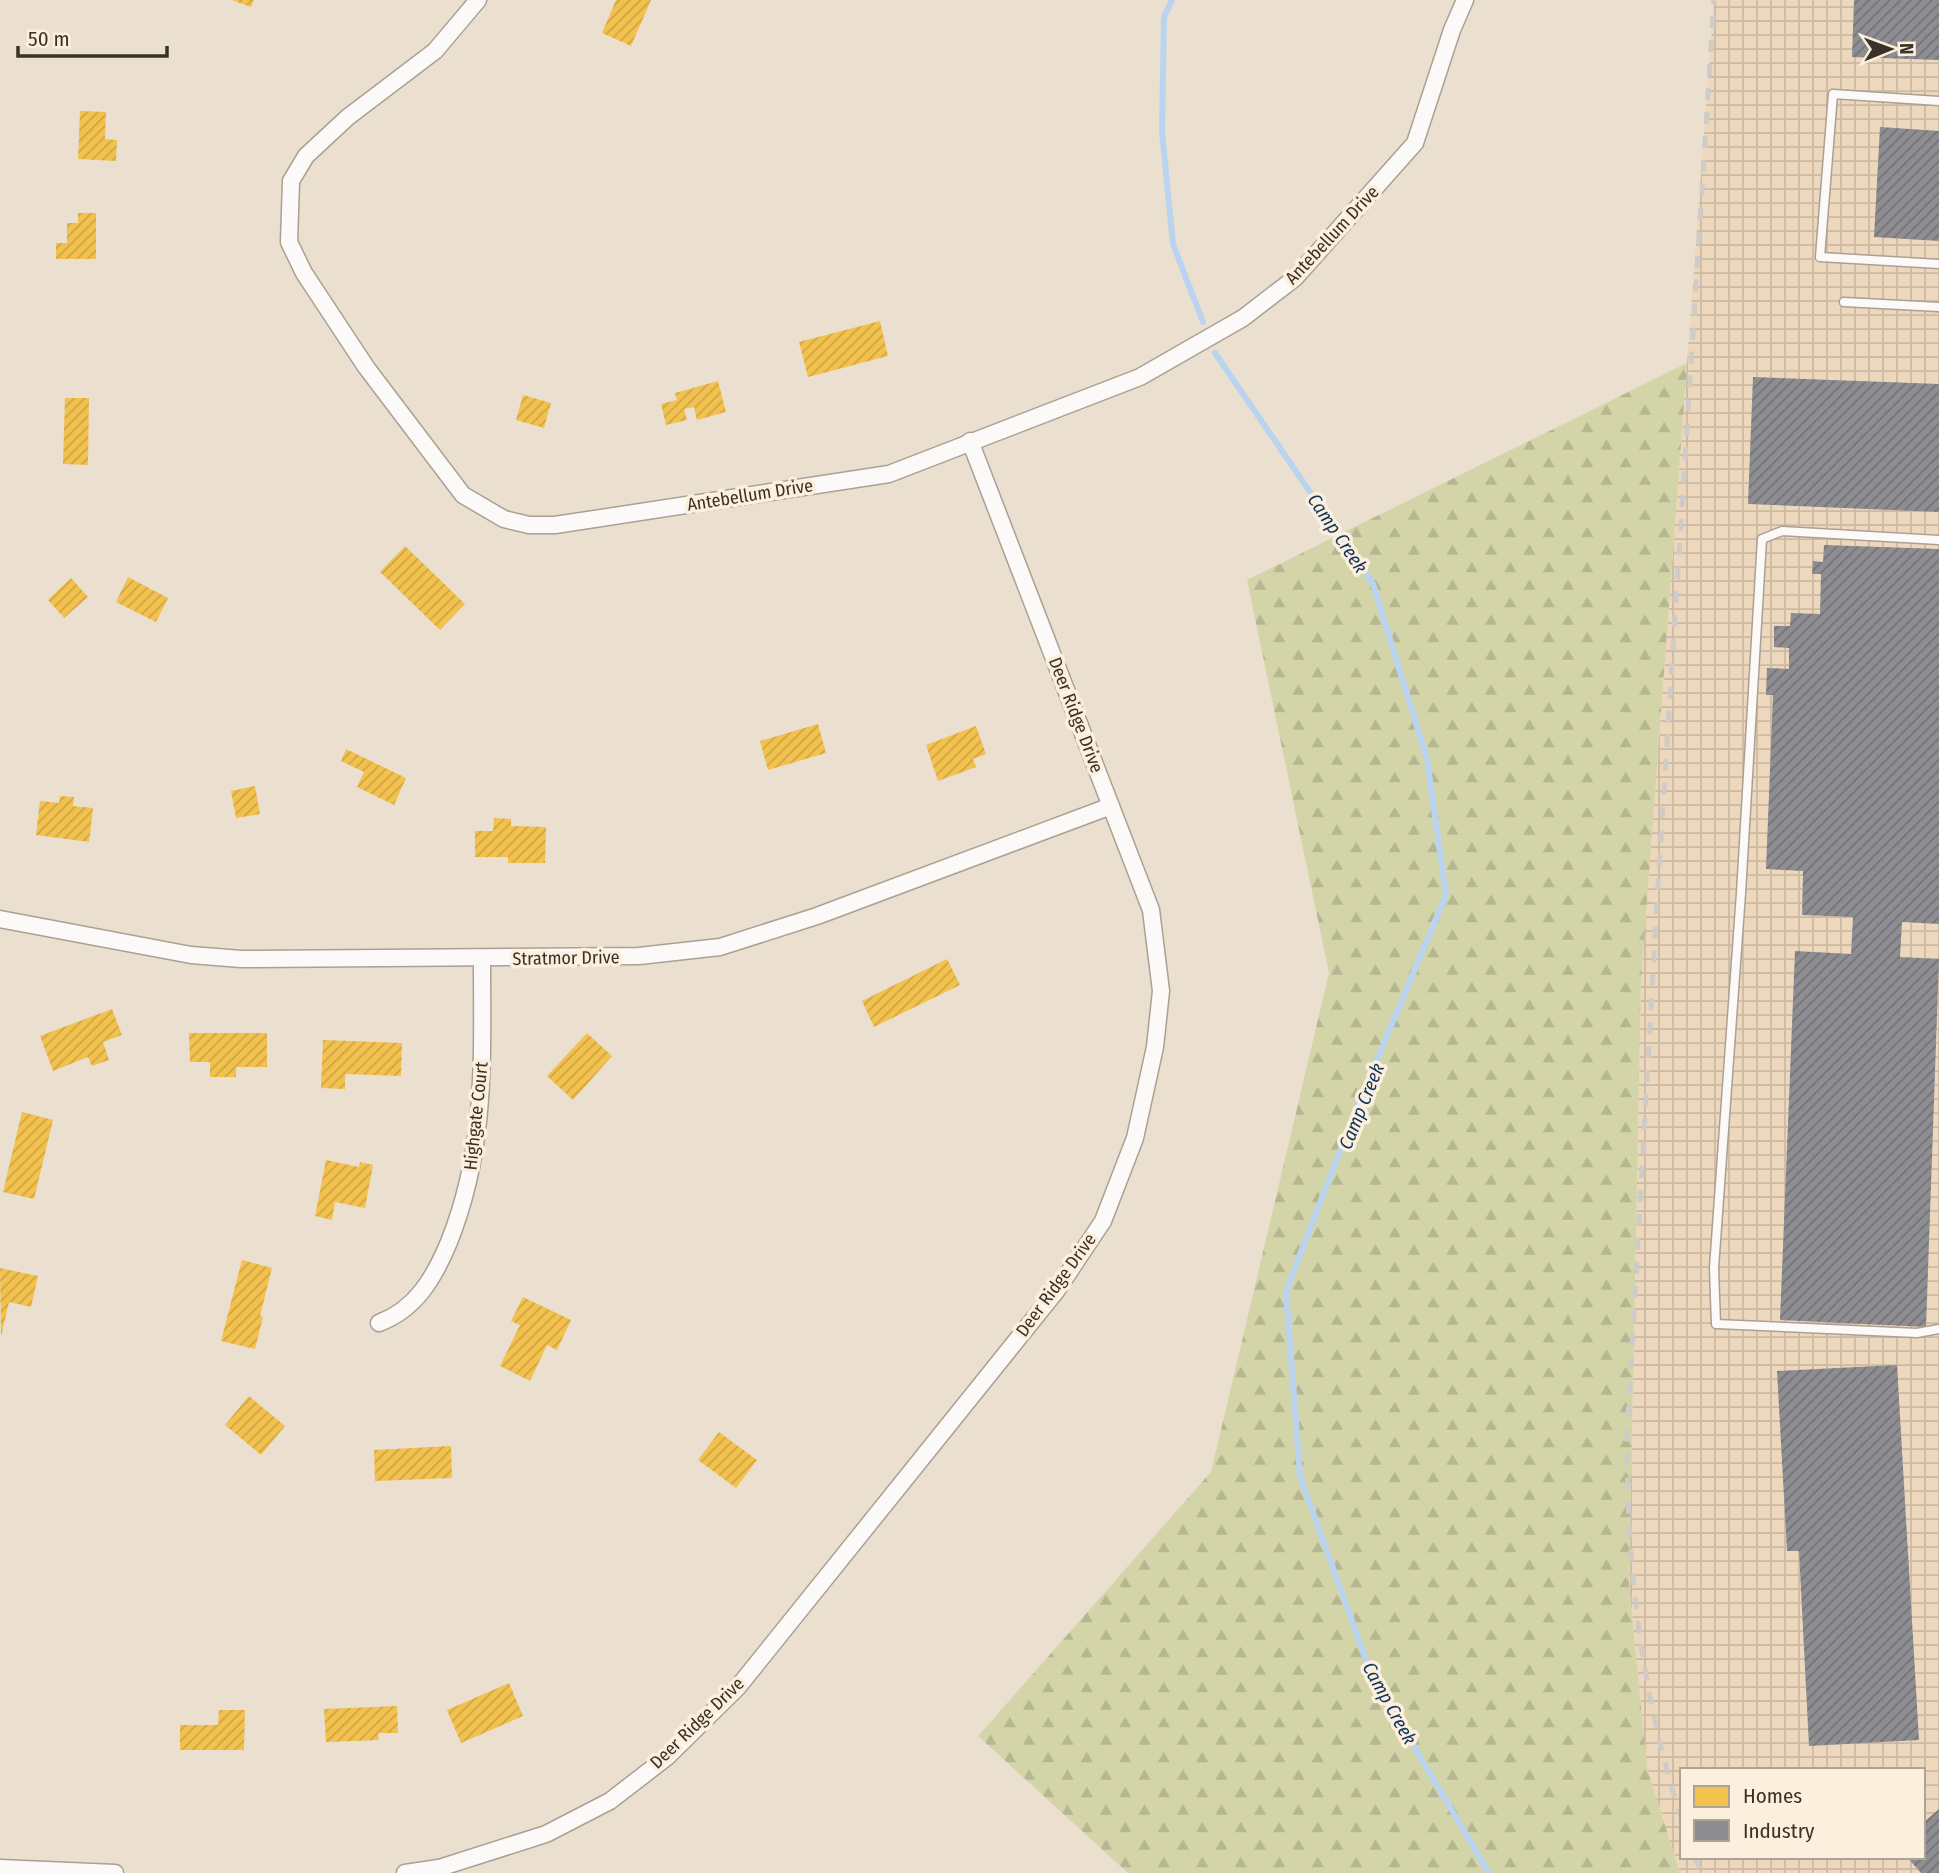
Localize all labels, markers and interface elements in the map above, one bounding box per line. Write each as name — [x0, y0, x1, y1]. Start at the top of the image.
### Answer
scale bar — [18, 14, 166, 58]
north arrow — [1855, 14, 1925, 84]
text: 50 m — [28, 26, 70, 52]
text: N — [1895, 43, 1918, 55]
street label: Antebellum Drive — [1281, 181, 1383, 289]
street label: Antebellum Drive — [686, 474, 815, 516]
water label: Camp Creek — [1303, 489, 1372, 577]
street label: Deer Ridge Drive — [1044, 654, 1108, 776]
street label: Stratmor Drive — [512, 946, 620, 970]
water label: Camp Creek — [1334, 1060, 1389, 1153]
street label: Highgate Court — [459, 1061, 493, 1171]
street label: Deer Ridge Drive — [1011, 1229, 1101, 1341]
water label: Camp Creek — [1358, 1658, 1422, 1748]
street label: Deer Ridge Drive — [645, 1673, 749, 1773]
legend — [1680, 1768, 1925, 1859]
text: Homes — [1743, 1783, 1802, 1809]
text: Industry — [1743, 1818, 1815, 1844]

